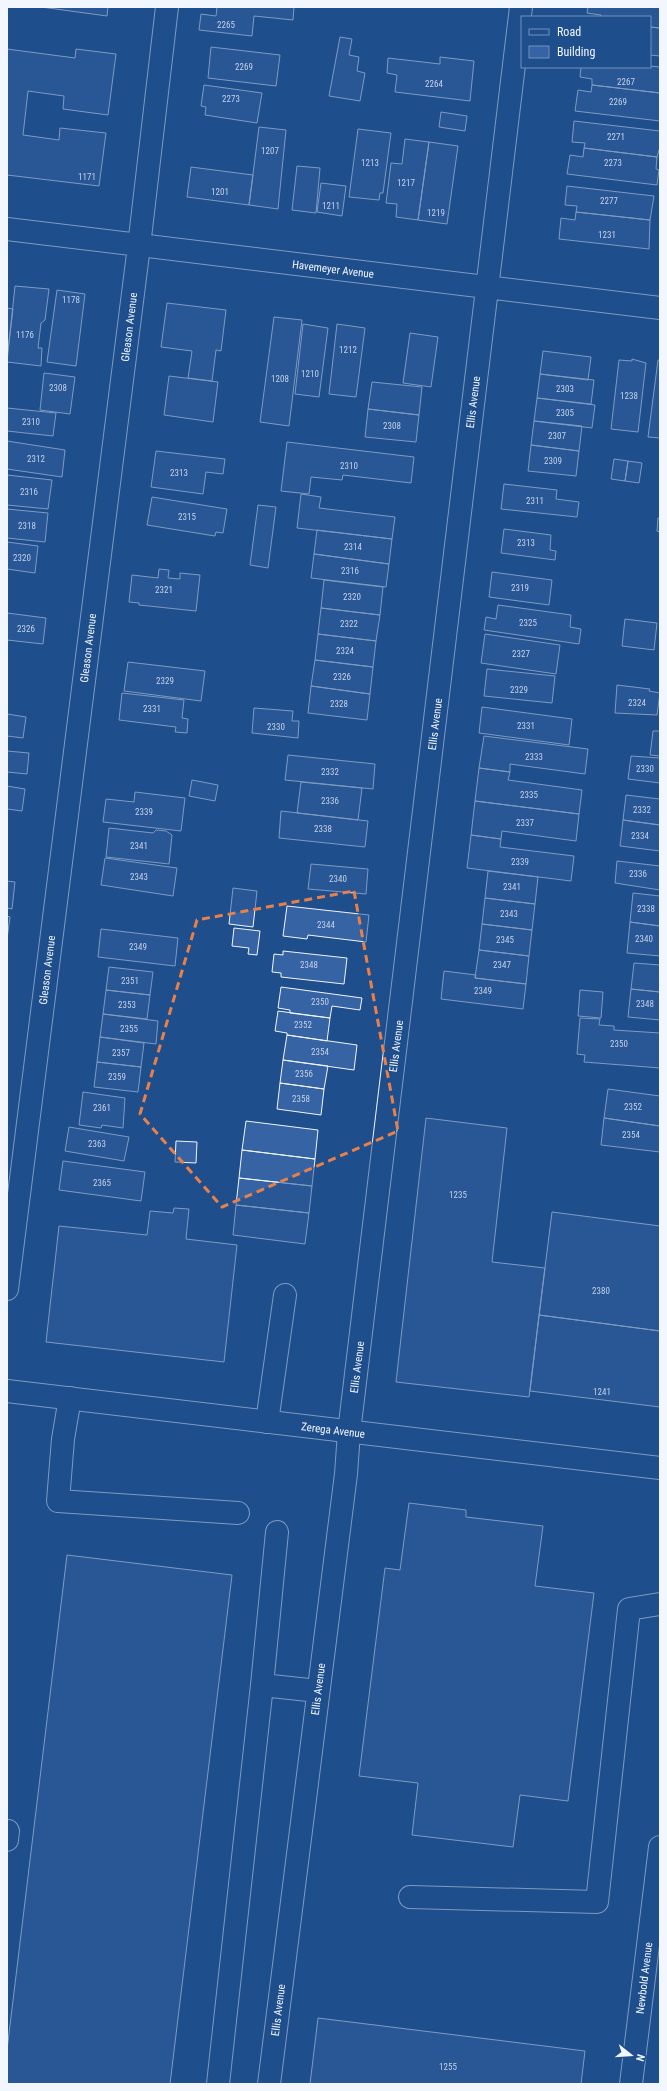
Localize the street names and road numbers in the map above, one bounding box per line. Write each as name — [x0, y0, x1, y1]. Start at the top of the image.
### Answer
street label: Havemeyer Avenue — [291, 258, 375, 281]
street label: Gleason Avenue — [119, 292, 140, 362]
street label: Ellis Avenue — [464, 375, 483, 429]
street label: Gleason Avenue — [78, 613, 99, 683]
street label: Ellis Avenue — [426, 697, 445, 751]
street label: Gleason Avenue — [37, 935, 58, 1005]
street label: Ellis Avenue — [387, 1019, 406, 1073]
street label: Ellis Avenue — [348, 1340, 367, 1394]
street label: Zerega Avenue — [300, 1420, 366, 1441]
street label: Ellis Avenue — [309, 1662, 328, 1716]
street label: Newbold Avenue — [634, 1941, 655, 2015]
street label: Ellis Avenue — [269, 1983, 288, 2037]

